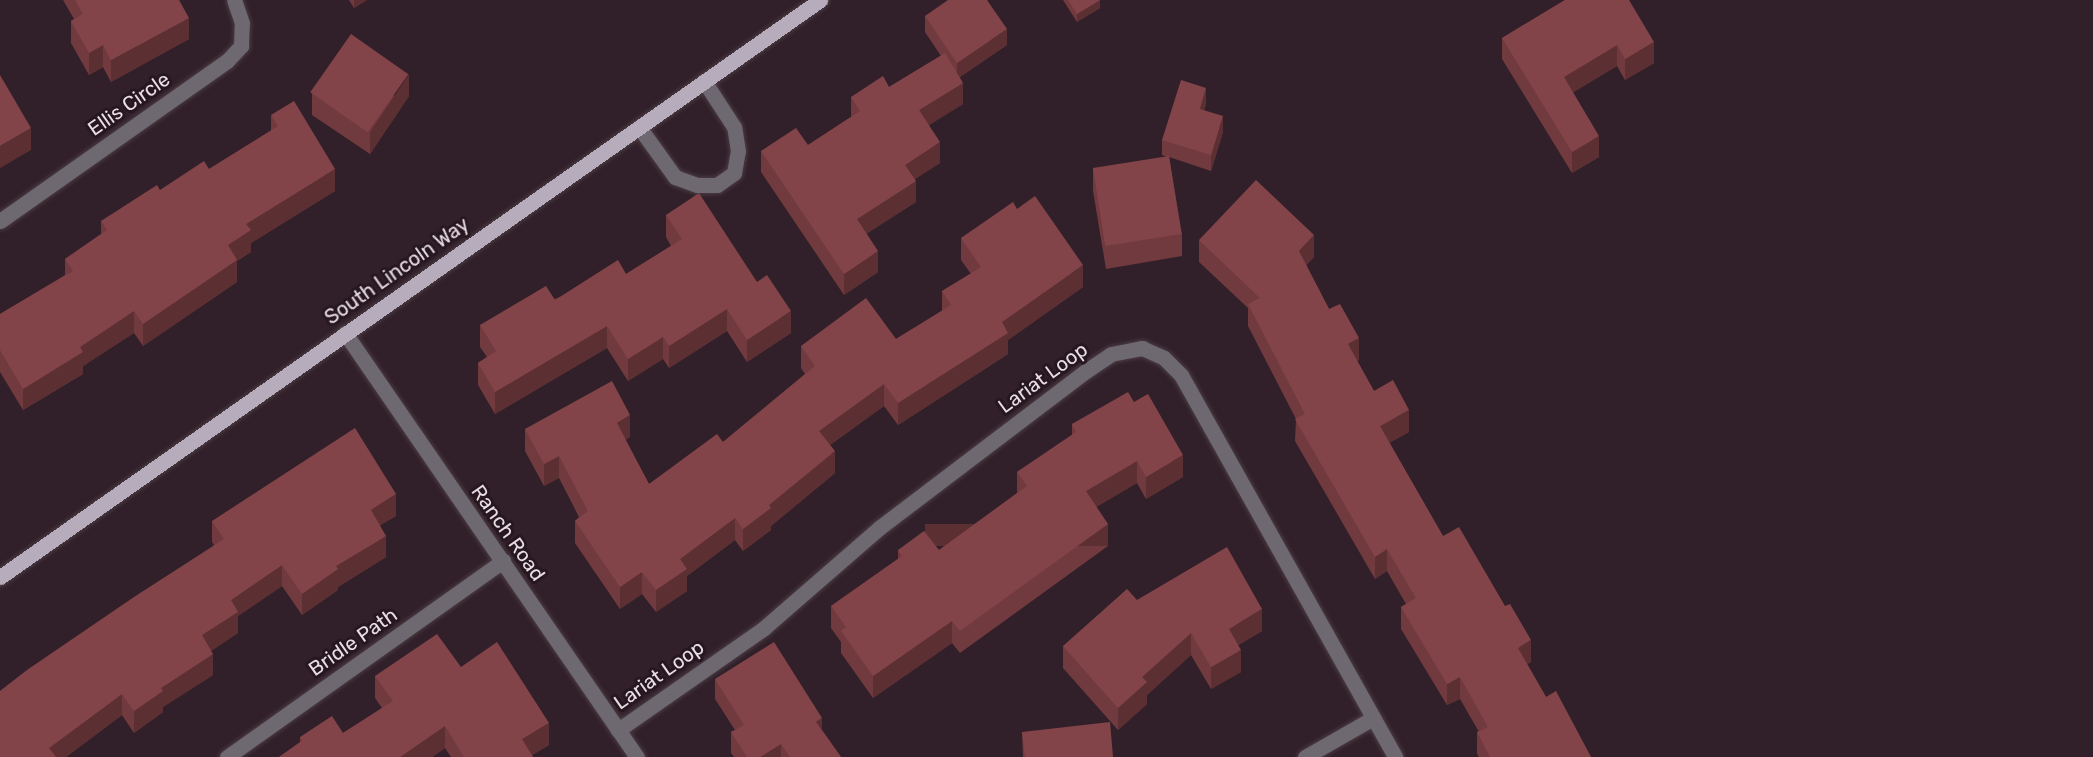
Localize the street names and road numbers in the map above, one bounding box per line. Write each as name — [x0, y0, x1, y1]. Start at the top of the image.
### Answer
street label: Ellis Circle — [83, 67, 175, 141]
street label: South Lincoln Way — [320, 212, 474, 330]
street label: Lariat Loop — [994, 338, 1092, 418]
street label: Ranch Road — [466, 480, 550, 586]
street label: Bridle Path — [304, 603, 402, 681]
street label: Lariat Loop — [609, 635, 709, 715]

